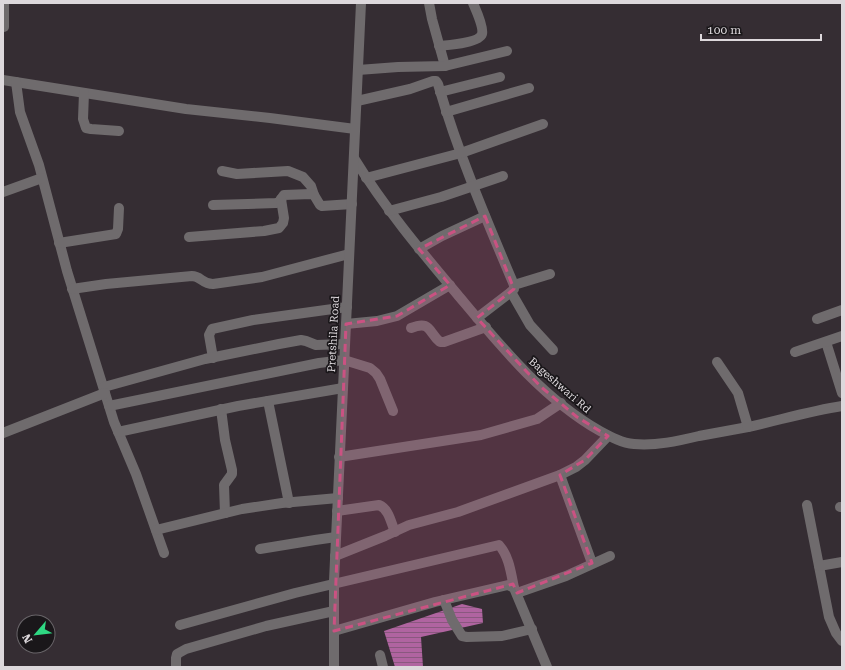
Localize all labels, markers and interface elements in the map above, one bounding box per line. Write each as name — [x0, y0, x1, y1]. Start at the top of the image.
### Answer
scale bar — [701, 16, 821, 42]
text: 100 m — [707, 23, 741, 37]
street label: Pretshila Road — [325, 295, 342, 373]
street label: Bageshwari Rd — [526, 355, 593, 416]
north arrow — [16, 614, 56, 654]
text: N — [20, 631, 35, 645]

